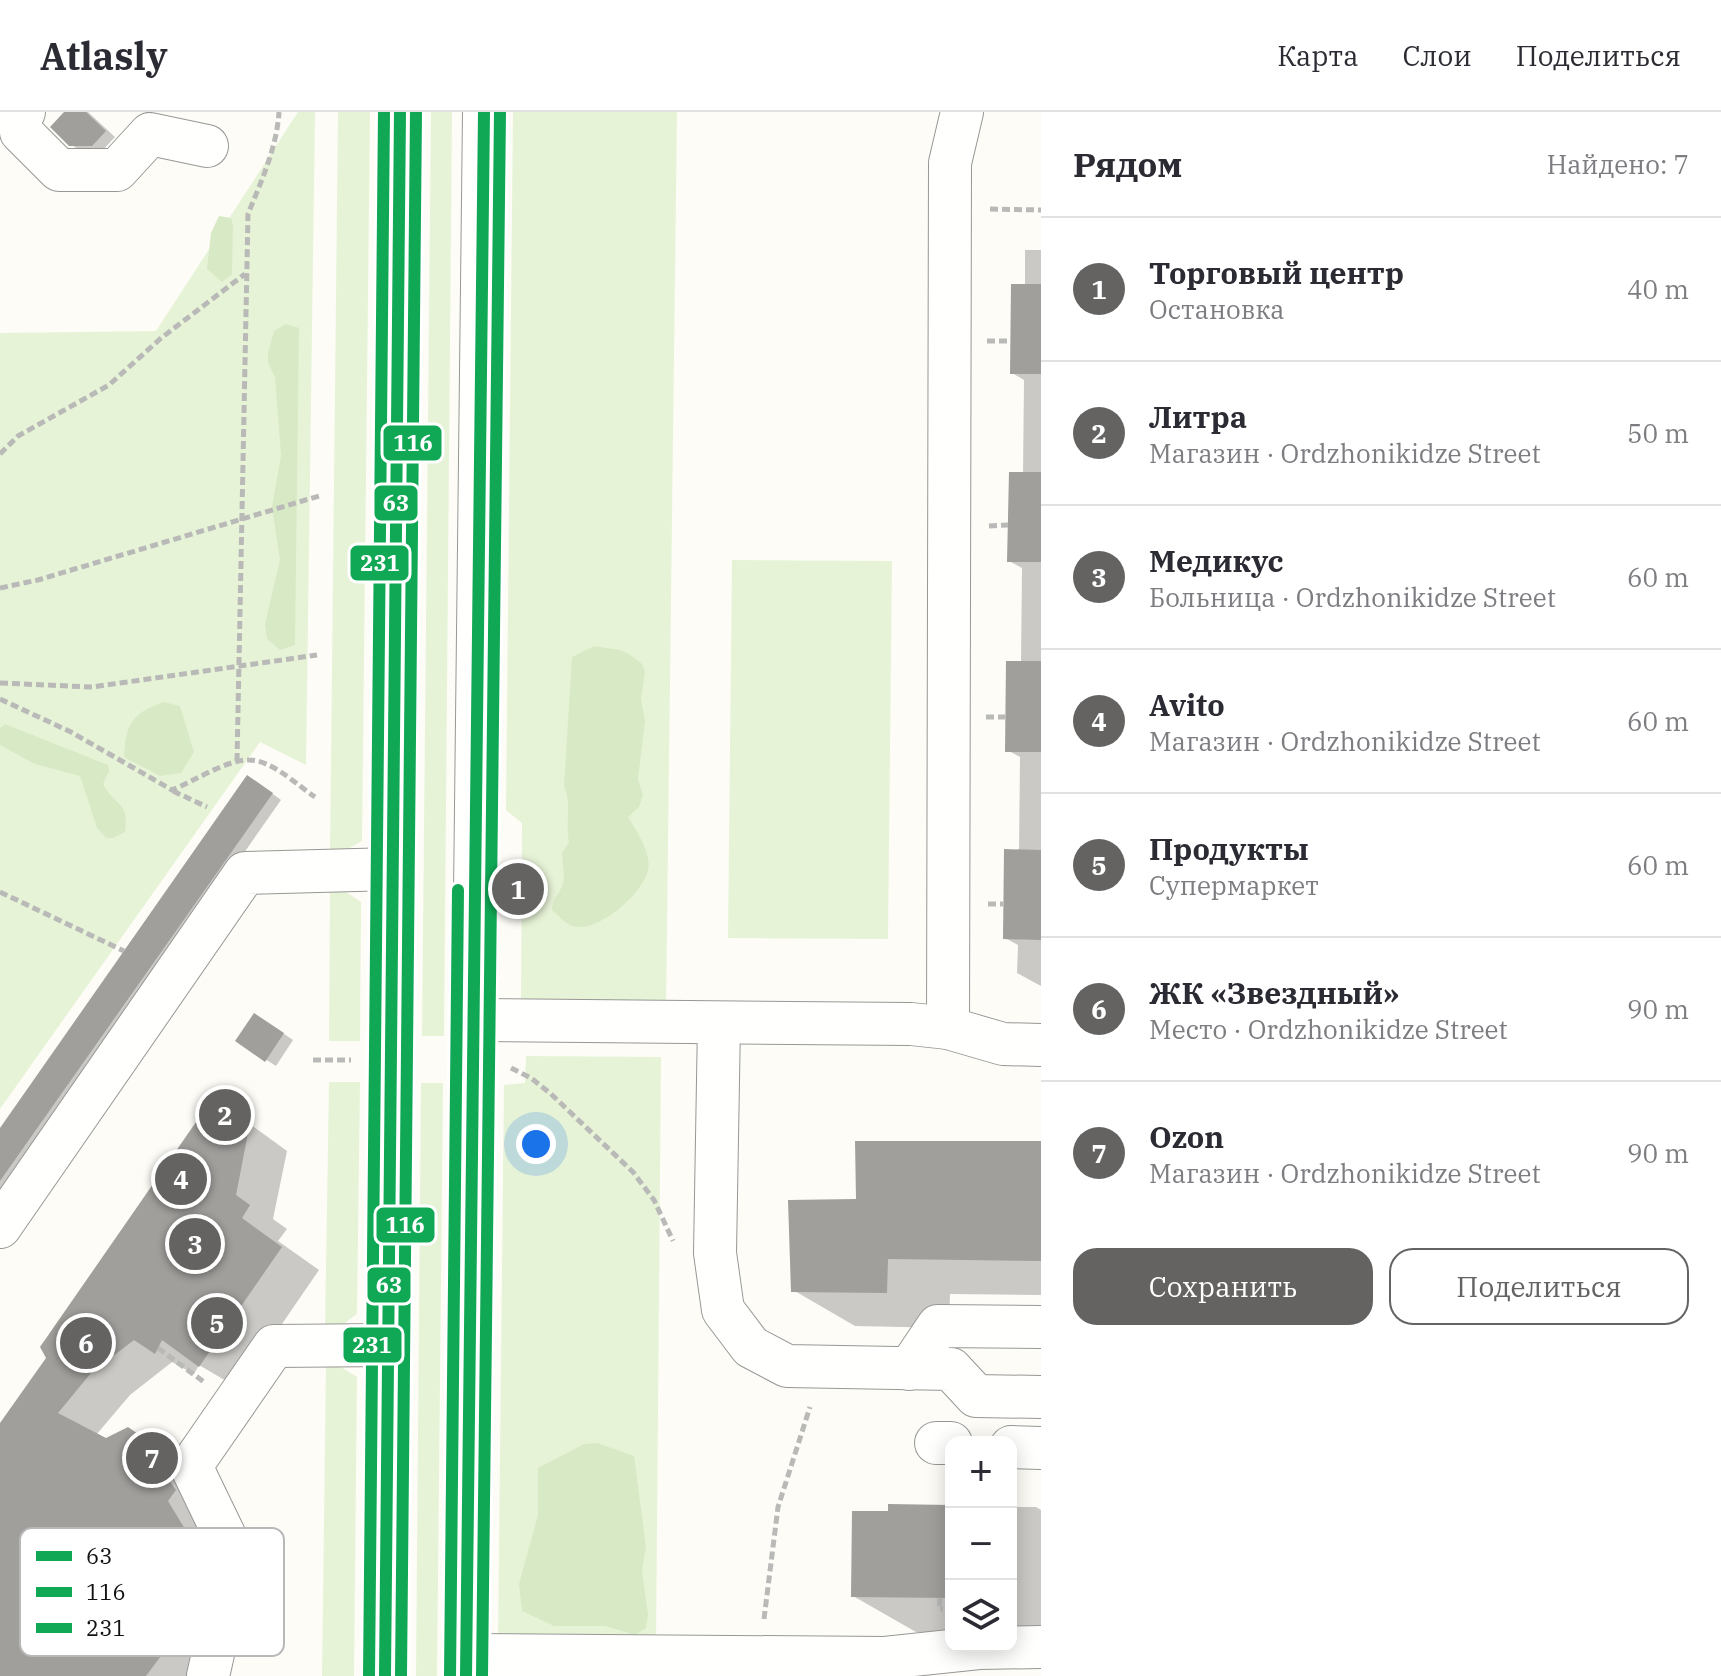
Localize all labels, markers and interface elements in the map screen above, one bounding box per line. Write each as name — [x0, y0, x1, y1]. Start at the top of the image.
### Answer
text: Atlasly — [40, 31, 168, 80]
text: Карта — [1277, 37, 1358, 74]
text: Слои — [1402, 37, 1472, 74]
text: Поделиться — [1516, 37, 1681, 74]
text: Рядом — [1073, 142, 1182, 186]
text: Найдено: 7 — [1547, 147, 1689, 181]
text: Торговый центр — [1149, 253, 1404, 292]
text: 1 — [1091, 272, 1107, 306]
text: 40 m — [1627, 272, 1689, 306]
text: Остановка — [1149, 292, 1285, 326]
text: Литра — [1149, 397, 1247, 436]
text: 2 — [1091, 416, 1107, 450]
text: 50 m — [1627, 416, 1689, 450]
line badge: 116 — [382, 424, 443, 462]
text: 116 — [393, 428, 433, 457]
text: Магазин · Ordzhonikidze Street — [1149, 436, 1541, 470]
line badge: 63 — [373, 484, 419, 522]
text: 63 — [383, 488, 409, 517]
text: Медикус — [1149, 541, 1284, 580]
line badge: 231 — [349, 544, 410, 582]
text: 231 — [360, 548, 400, 577]
text: 3 — [1091, 560, 1107, 594]
text: 60 m — [1627, 560, 1689, 594]
text: Больница · Ordzhonikidze Street — [1149, 580, 1556, 614]
text: Avito — [1149, 685, 1225, 724]
text: 4 — [1091, 704, 1107, 738]
text: 60 m — [1627, 704, 1689, 738]
text: Магазин · Ordzhonikidze Street — [1149, 724, 1541, 758]
text: Продукты — [1149, 829, 1309, 868]
text: 5 — [1091, 848, 1107, 882]
text: 60 m — [1627, 848, 1689, 882]
pin: 1 — [492, 859, 544, 919]
text: Супермаркет — [1149, 868, 1319, 902]
text: ЖК «Звездный» — [1149, 973, 1399, 1012]
text: 6 — [1091, 992, 1107, 1026]
text: 90 m — [1627, 992, 1689, 1026]
text: Место · Ordzhonikidze Street — [1149, 1012, 1508, 1046]
pin: 2 — [199, 1085, 251, 1145]
text: Ozon — [1149, 1117, 1224, 1156]
your location — [516, 1124, 556, 1164]
text: 7 — [1091, 1136, 1107, 1170]
text: 90 m — [1627, 1136, 1689, 1170]
pin: 4 — [155, 1149, 207, 1209]
text: Магазин · Ordzhonikidze Street — [1149, 1156, 1541, 1190]
line badge: 116 — [375, 1206, 436, 1244]
text: 116 — [385, 1210, 425, 1239]
pin: 3 — [169, 1214, 221, 1274]
button: Сохранить — [1073, 1248, 1373, 1325]
button: Поделиться — [1389, 1248, 1689, 1325]
line badge: 63 — [366, 1266, 412, 1304]
text: 63 — [376, 1270, 402, 1299]
pin: 5 — [191, 1293, 243, 1353]
pin: 6 — [60, 1313, 112, 1373]
line badge: 231 — [342, 1326, 403, 1364]
text: 231 — [352, 1330, 392, 1359]
pin: 7 — [126, 1428, 178, 1488]
map controls — [945, 1436, 1017, 1652]
button: + — [945, 1436, 1017, 1508]
button: − — [945, 1508, 1017, 1580]
legend — [20, 1528, 284, 1656]
text: 63 — [86, 1541, 112, 1570]
text: 116 — [86, 1577, 126, 1606]
button: layers — [945, 1580, 1017, 1652]
text: 231 — [86, 1613, 126, 1642]

